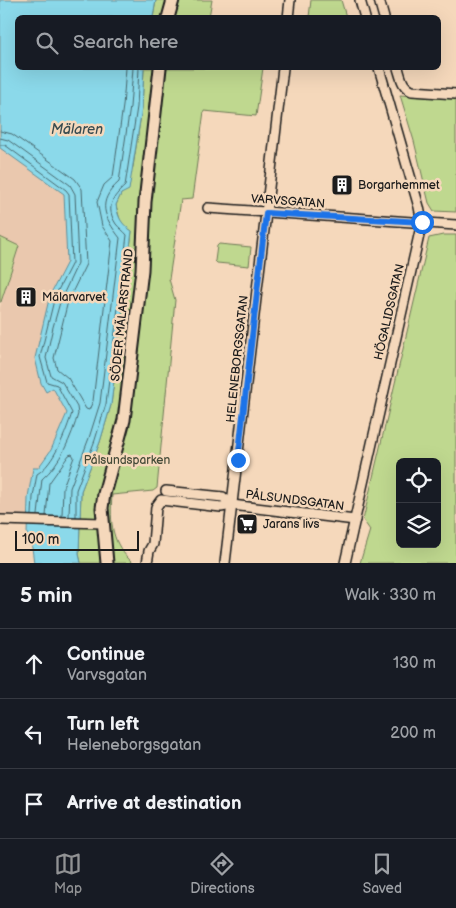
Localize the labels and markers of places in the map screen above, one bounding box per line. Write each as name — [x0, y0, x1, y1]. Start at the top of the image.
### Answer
building icon: Borgarhemmet — [330, 173, 354, 197]
place label: Borgarhemmet — [358, 178, 440, 193]
building icon: Mälarvarvet — [14, 285, 38, 309]
place label: Mälarvarvet — [42, 290, 106, 305]
supermarket icon: Jarans livs — [235, 512, 259, 536]
place label: Jarans livs — [263, 517, 319, 532]

